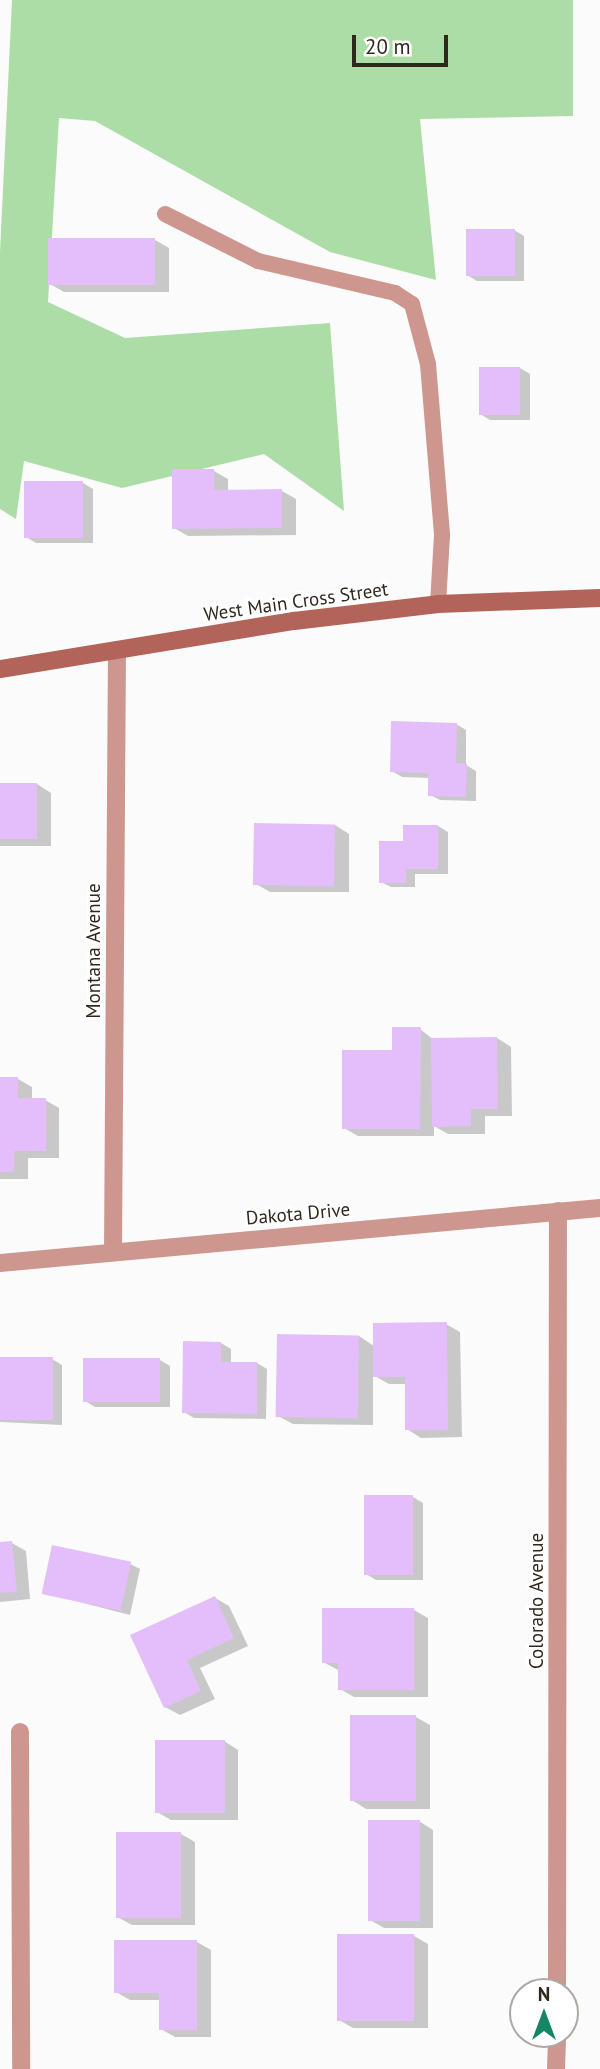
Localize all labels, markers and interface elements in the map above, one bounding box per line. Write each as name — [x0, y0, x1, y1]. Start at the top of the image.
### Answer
scale bar — [355, 21, 451, 65]
text: 20 m — [365, 33, 411, 60]
street label: West Main Cross Street — [202, 578, 390, 626]
street label: Montana Avenue — [83, 883, 105, 1019]
street label: Dakota Drive — [245, 1198, 351, 1230]
street label: Colorado Avenue — [526, 1533, 548, 1669]
north arrow — [509, 1978, 579, 2048]
text: N — [538, 1982, 550, 2006]

